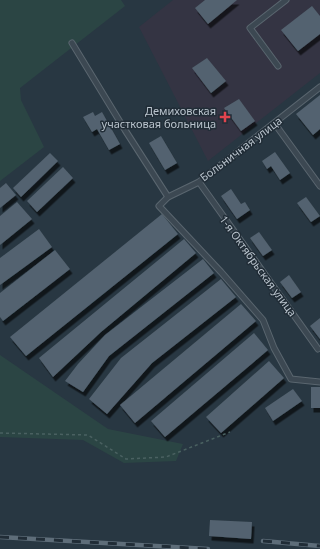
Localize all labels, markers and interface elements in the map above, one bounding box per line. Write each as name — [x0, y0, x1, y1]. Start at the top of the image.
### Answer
place label: Демиховская участковая больница — [102, 103, 216, 131]
marker: Демиховская участковая больница — [219, 111, 231, 123]
street label: Больничная улица — [197, 113, 285, 184]
street label: 1-я Октябрьская улица — [217, 212, 300, 319]

